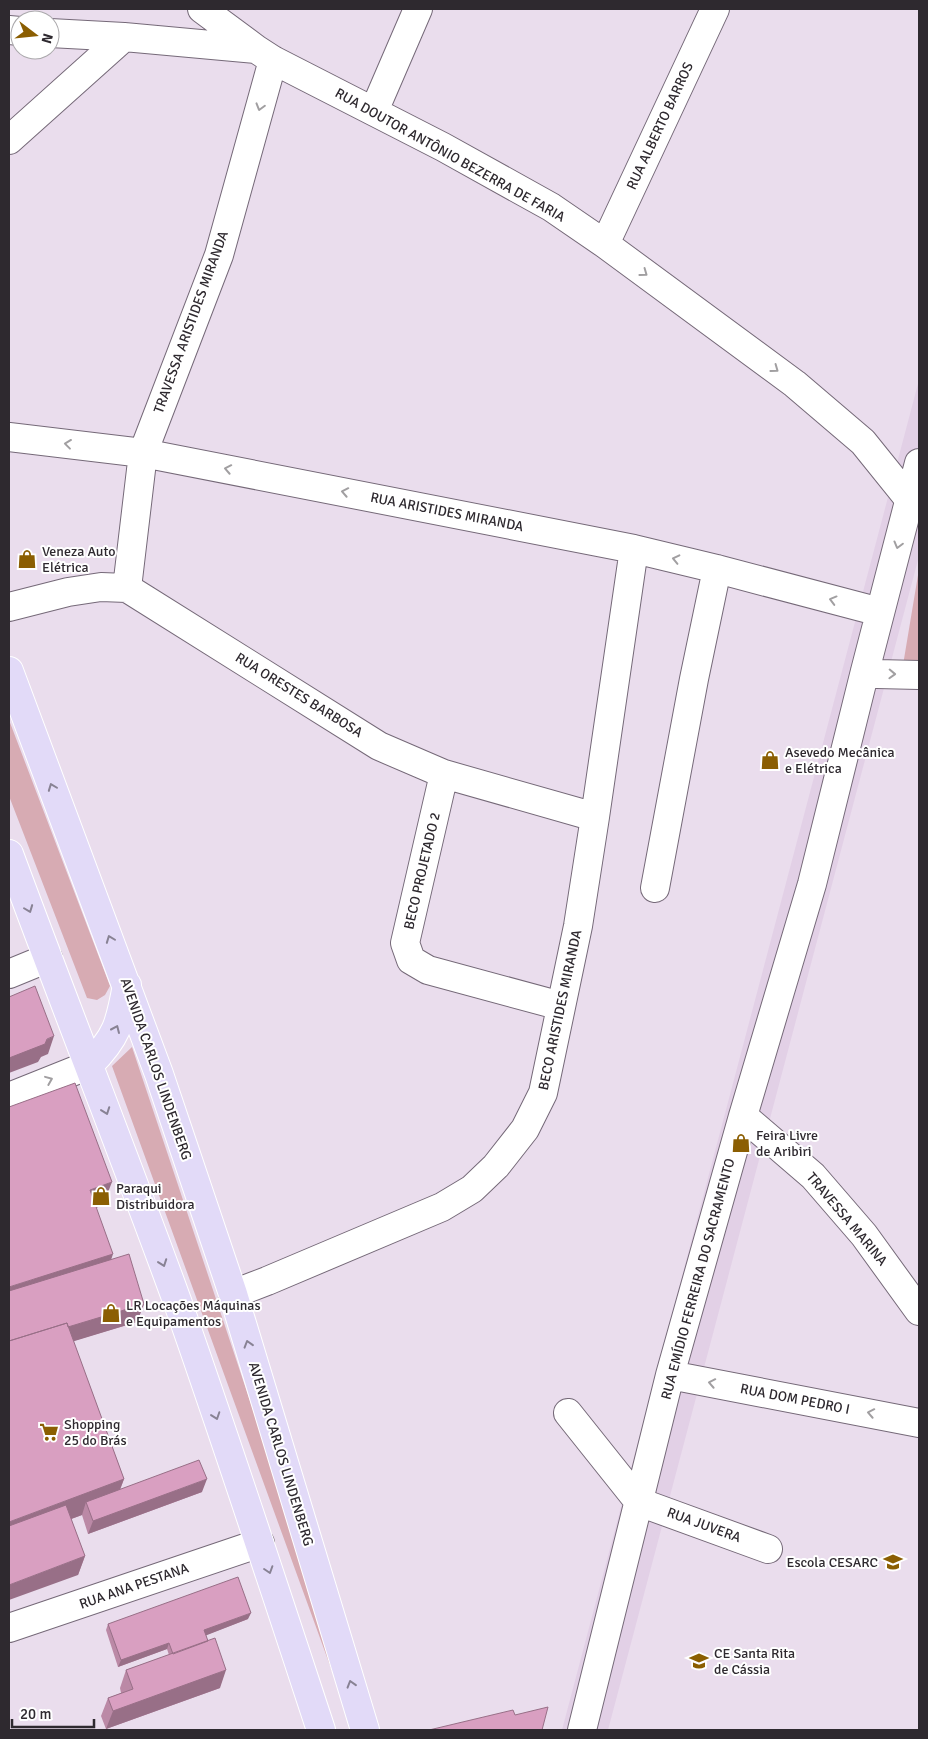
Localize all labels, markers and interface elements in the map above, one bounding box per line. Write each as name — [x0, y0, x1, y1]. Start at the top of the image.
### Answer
north arrow — [10, 10, 60, 60]
text: N — [38, 31, 57, 45]
street label: RUA ALBERTO BARROS — [623, 59, 697, 192]
street label: RUA DOUTOR ANTÔNIO BEZERRA DE FARIA — [332, 84, 568, 226]
one-way arrow — [255, 103, 266, 111]
street label: TRAVESSA ARISTIDES MIRANDA — [150, 228, 232, 416]
one-way arrow — [638, 267, 648, 276]
one-way arrow — [769, 363, 779, 372]
one-way arrow — [64, 439, 72, 450]
one-way arrow — [224, 465, 233, 475]
one-way arrow — [341, 487, 349, 498]
street label: RUA ARISTIDES MIRANDA — [369, 489, 525, 535]
one-way arrow — [893, 541, 903, 549]
place label: Veneza Auto Elétrica — [42, 543, 116, 576]
shop icon: Veneza Auto Elétrica — [16, 548, 38, 570]
one-way arrow — [671, 554, 680, 565]
one-way arrow — [829, 595, 838, 605]
street label: RUA ORESTES BARBOSA — [232, 649, 366, 741]
one-way arrow — [888, 669, 896, 679]
place label: Asevedo Mecânica e Elétrica — [785, 744, 895, 777]
shop icon: Asevedo Mecânica e Elétrica — [759, 749, 781, 771]
one-way arrow — [48, 783, 59, 792]
street label: BECO PROJETADO 2 — [400, 811, 444, 931]
one-way arrow — [23, 904, 33, 912]
street label: BECO ARISTIDES MIRANDA — [535, 928, 585, 1092]
one-way arrow — [106, 936, 116, 944]
street label: AVENIDA CARLOS LINDENBERG — [117, 976, 195, 1162]
one-way arrow — [110, 1025, 121, 1034]
one-way arrow — [44, 1076, 53, 1087]
one-way arrow — [100, 1106, 110, 1114]
place label: Feira Livre de Aribiri — [756, 1127, 818, 1160]
shop icon: Feira Livre de Aribiri — [730, 1132, 752, 1154]
street label: RUA EMÍDIO FERREIRA DO SACRAMENTO — [658, 1156, 738, 1402]
street label: TRAVESSA MARINA — [803, 1169, 891, 1270]
place label: Paraqui Distribuidora — [116, 1180, 195, 1213]
shop icon: Paraqui Distribuidora — [90, 1185, 112, 1207]
one-way arrow — [157, 1258, 167, 1267]
place label: LR Locações Máquinas e Equipamentos — [126, 1297, 261, 1330]
shop icon: LR Locações Máquinas e Equipamentos — [100, 1302, 122, 1324]
one-way arrow — [243, 1340, 253, 1349]
street label: AVENIDA CARLOS LINDENBERG — [245, 1360, 317, 1548]
one-way arrow — [707, 1378, 716, 1388]
street label: RUA DOM PEDRO I — [739, 1380, 851, 1418]
one-way arrow — [867, 1409, 876, 1419]
one-way arrow — [211, 1412, 221, 1420]
place label: Shopping 25 do Brás — [64, 1416, 127, 1449]
supermarket icon: Shopping 25 do Brás — [38, 1421, 60, 1443]
street label: RUA JUVERA — [665, 1504, 744, 1546]
school or university icon: Escola CESARC — [882, 1551, 904, 1573]
place label: Escola CESARC — [786, 1554, 878, 1571]
street label: RUA ANA PESTANA — [77, 1559, 191, 1613]
one-way arrow — [263, 1566, 273, 1574]
place label: CE Santa Rita de Cássia — [714, 1645, 795, 1678]
school or university icon: CE Santa Rita de Cássia — [688, 1650, 710, 1672]
one-way arrow — [347, 1680, 357, 1688]
scale bar — [12, 1696, 95, 1728]
text: 20 m — [20, 1705, 51, 1723]

